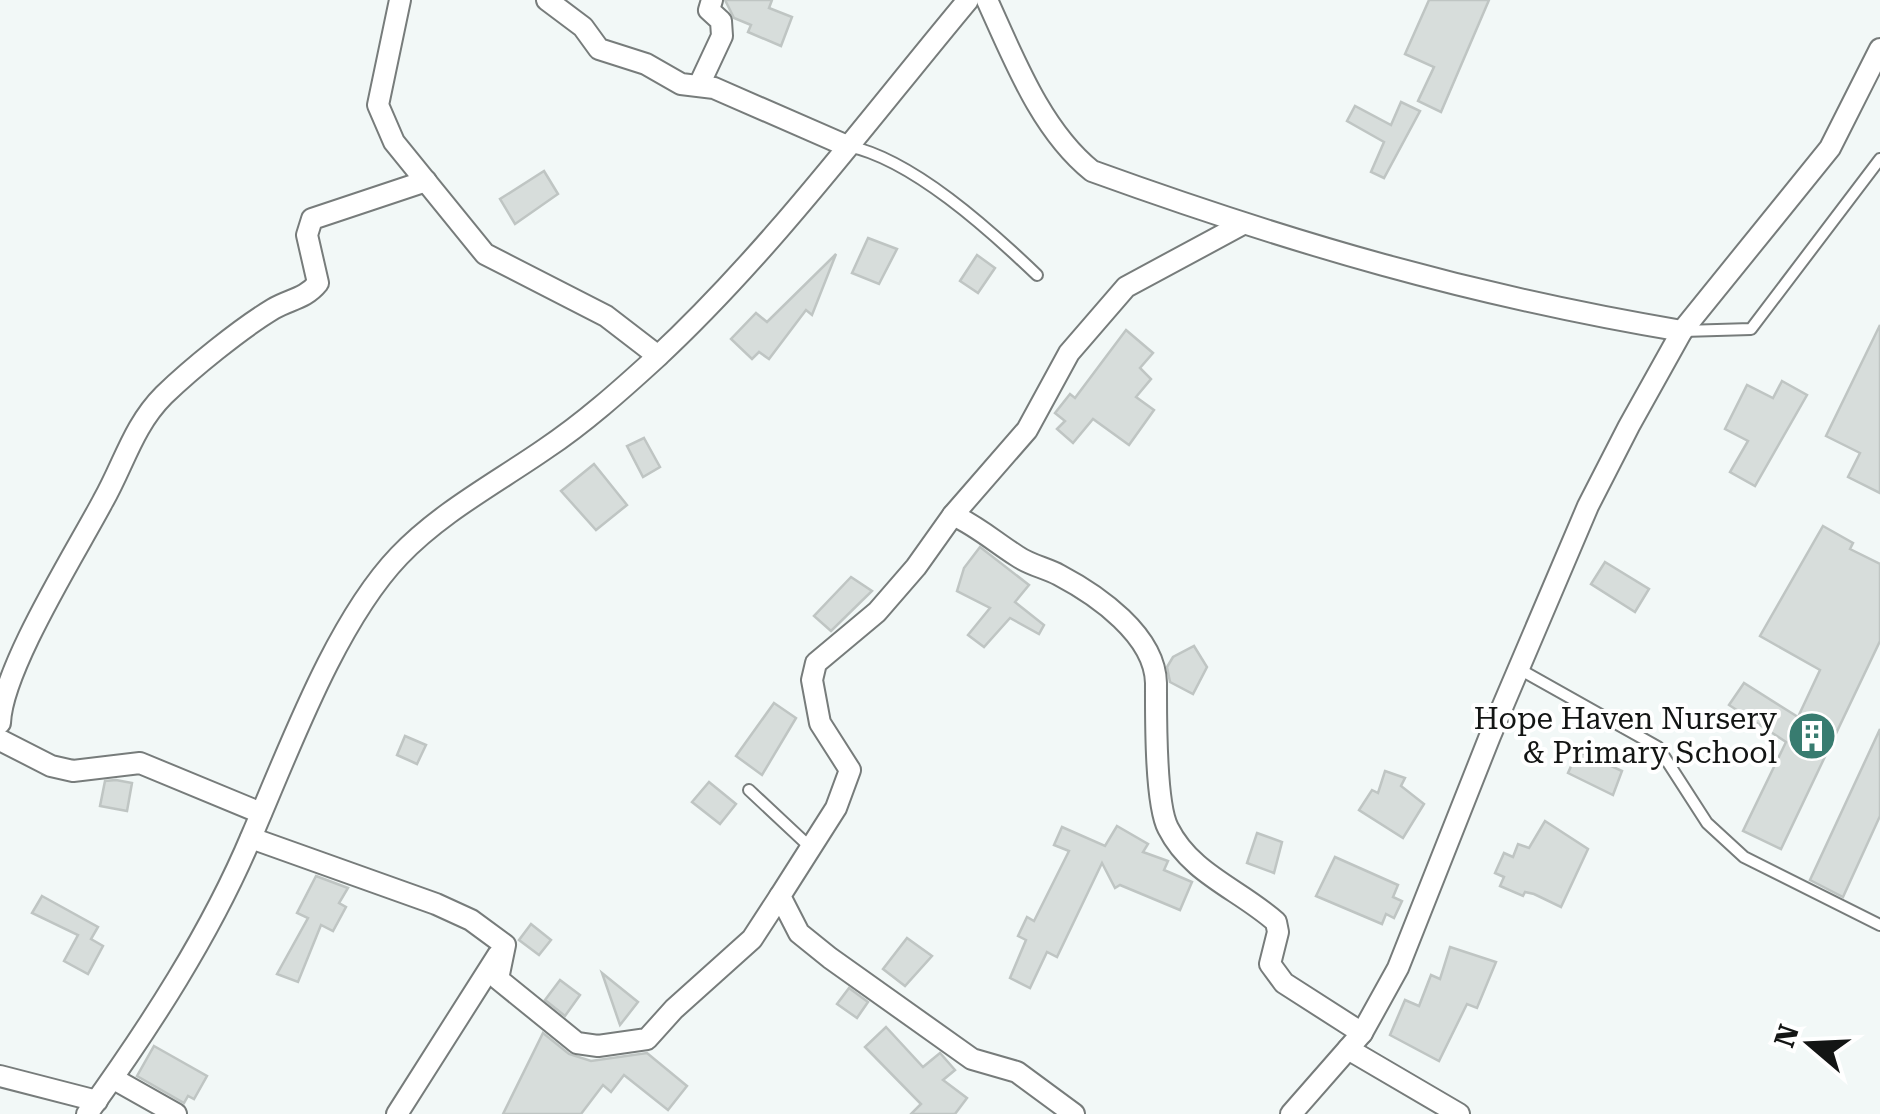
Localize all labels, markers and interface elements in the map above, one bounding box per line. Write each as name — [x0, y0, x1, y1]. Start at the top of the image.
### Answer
place label: Hope Haven Nursery & Primary School — [1474, 701, 1777, 770]
building icon: Hope Haven Nursery & Primary School — [1786, 710, 1838, 762]
north arrow — [1760, 994, 1860, 1094]
text: N — [1768, 1020, 1806, 1052]

